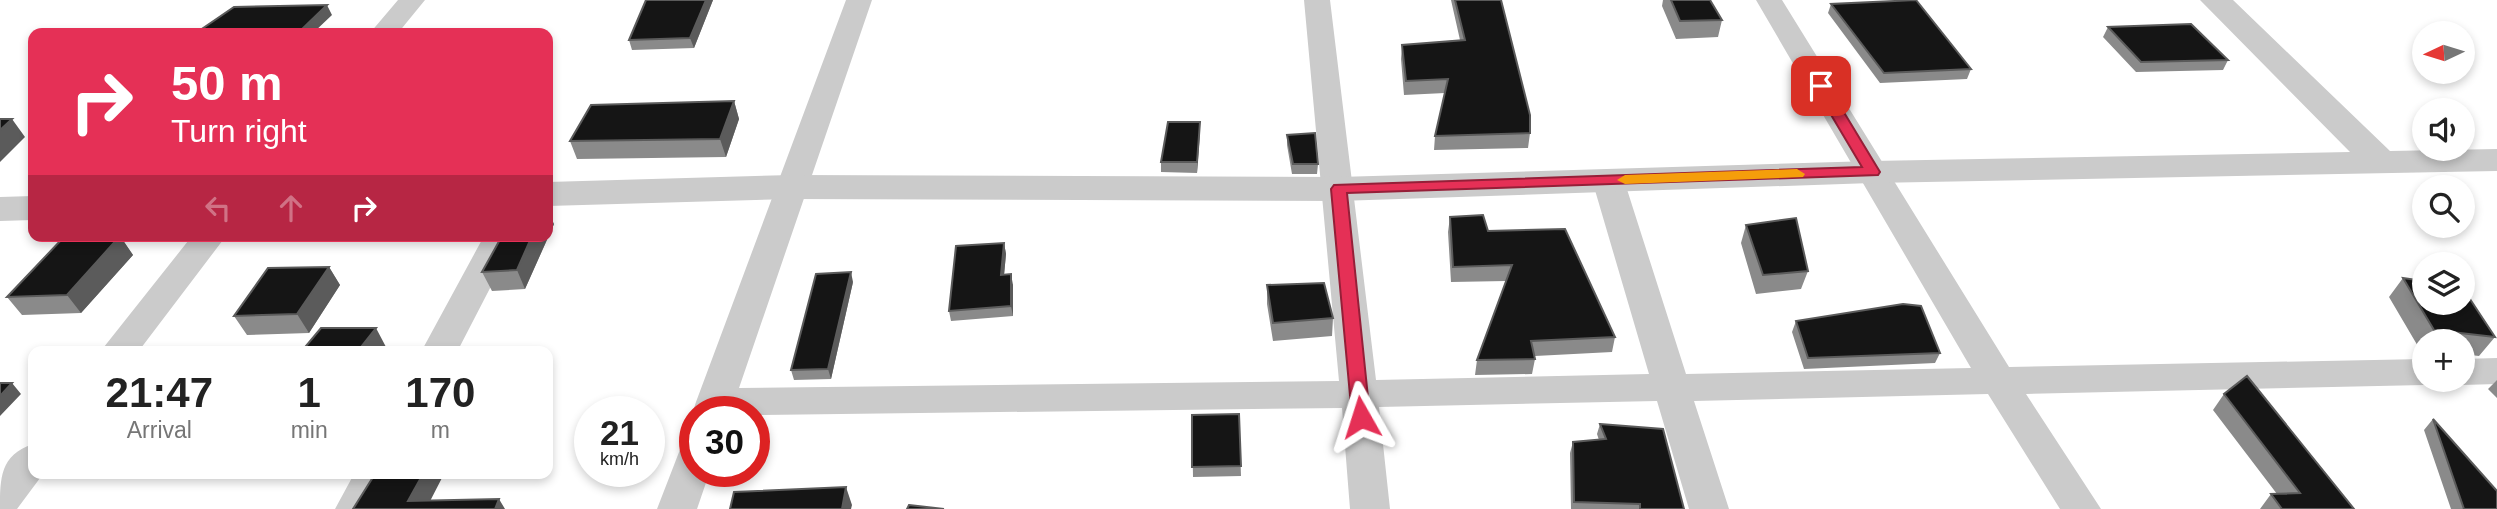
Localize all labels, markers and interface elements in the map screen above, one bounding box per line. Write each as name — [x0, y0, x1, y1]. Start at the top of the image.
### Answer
north arrow — [2412, 21, 2474, 84]
map controls — [2412, 21, 2475, 392]
icon: right — [56, 56, 147, 147]
text: 50 m — [171, 56, 283, 110]
pin — [1791, 56, 1851, 116]
icon: arrive — [1802, 67, 1840, 105]
button: sound — [2412, 98, 2475, 161]
text: Turn right — [171, 113, 307, 149]
button: search — [2412, 175, 2475, 238]
icon: left — [199, 189, 237, 227]
icon: ahead — [272, 189, 310, 227]
icon: right — [345, 189, 383, 227]
button: layers — [2412, 252, 2475, 315]
button: + — [2412, 329, 2475, 392]
text: 21:47 — [106, 369, 213, 416]
text: 1 — [297, 369, 321, 416]
text: 170 — [405, 369, 475, 416]
position arrow — [1324, 380, 1398, 454]
speed limit sign: 30 — [679, 396, 770, 487]
text: 21 — [600, 413, 639, 452]
text: Arrival — [127, 417, 192, 443]
text: min — [291, 417, 328, 443]
text: m — [431, 417, 450, 443]
text: km/h — [600, 449, 639, 469]

